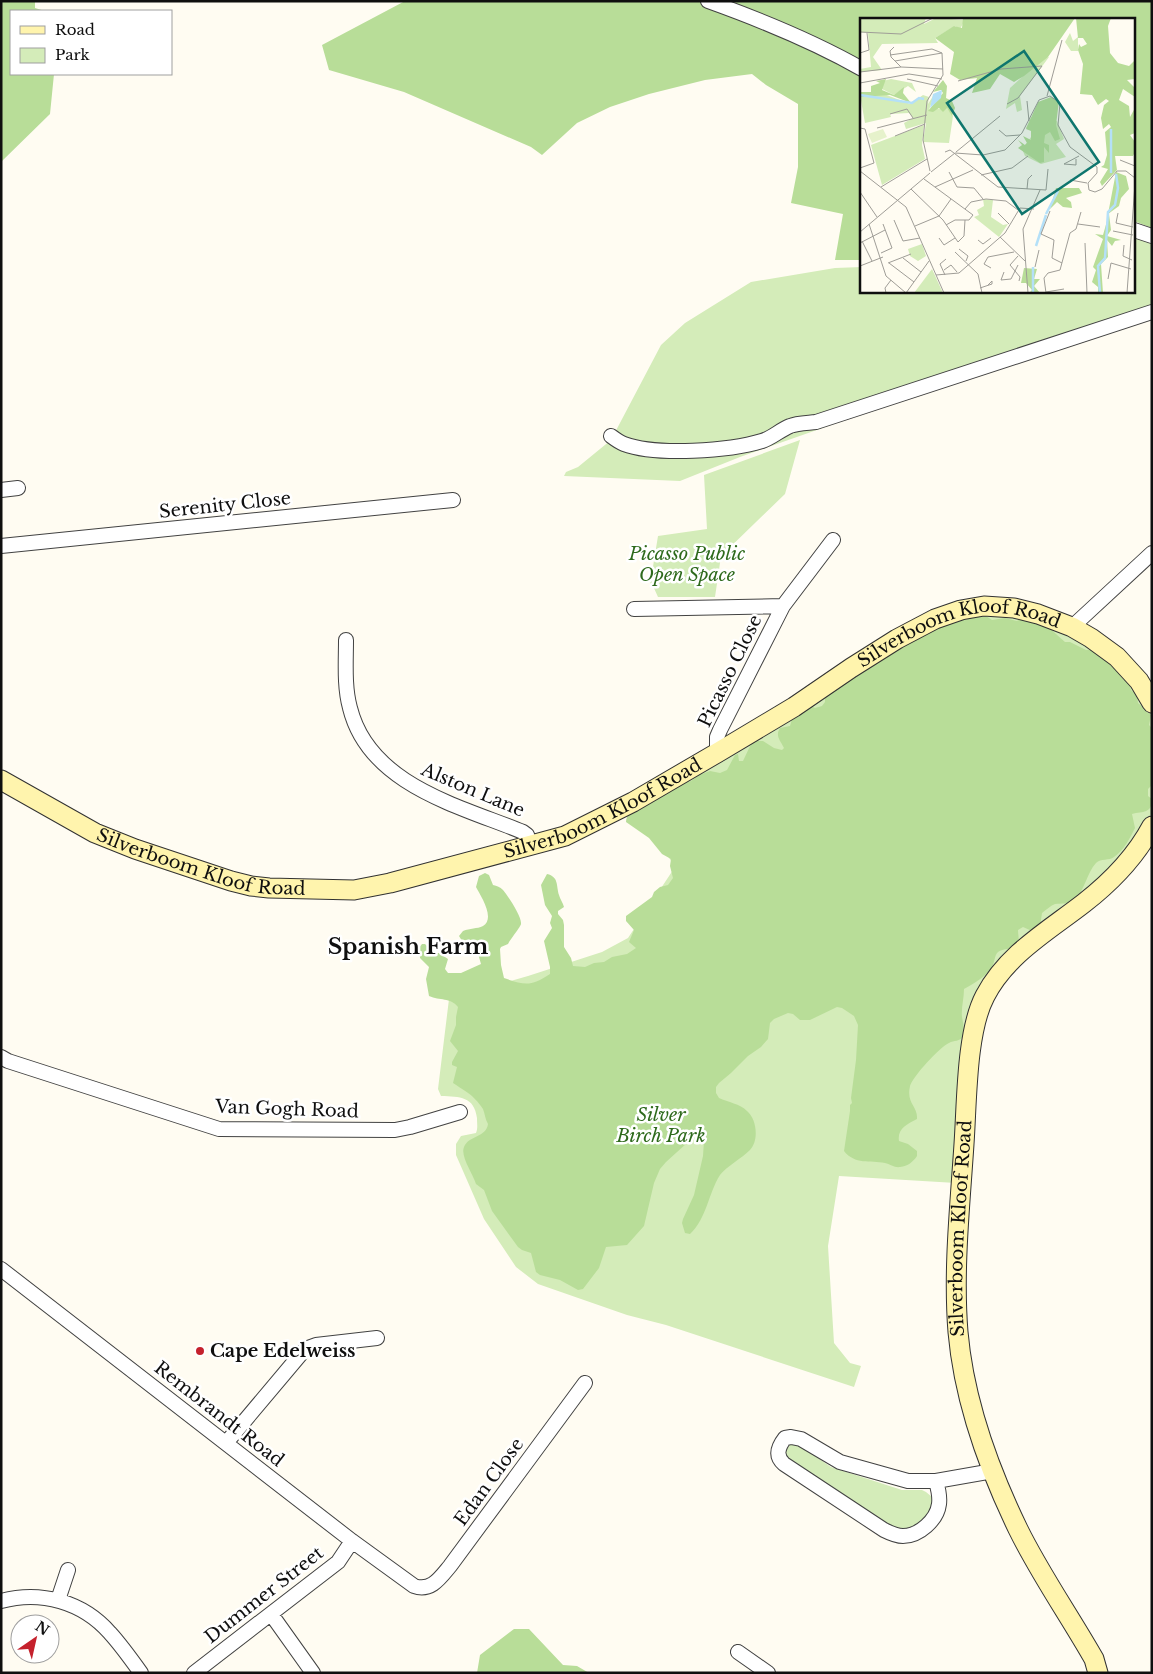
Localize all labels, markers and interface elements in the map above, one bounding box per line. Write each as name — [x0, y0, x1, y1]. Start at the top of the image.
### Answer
legend — [10, 10, 172, 75]
inset map — [860, 18, 1136, 292]
text: Road — [55, 20, 95, 39]
text: Park — [55, 45, 91, 64]
street label: Serenity Close — [158, 487, 292, 523]
park label: Picasso Public Open Space — [628, 543, 745, 586]
street label: Silverboom Kloof Road — [853, 595, 1064, 672]
street label: Picasso Close — [693, 611, 767, 731]
street label: Silverboom Kloof Road — [501, 753, 706, 863]
street label: Alston Lane — [417, 758, 528, 822]
street label: Silverboom Kloof Road — [93, 824, 306, 900]
district label: Spanish Farm — [328, 933, 488, 960]
street label: Van Gogh Road — [214, 1095, 359, 1122]
park label: Silver Birch Park — [616, 1104, 705, 1147]
street label: Silverboom Kloof Road — [945, 1120, 976, 1338]
place label: Cape Edelweiss — [210, 1340, 356, 1362]
marker: Cape Edelweiss — [194, 1345, 206, 1357]
street label: Rembrandt Road — [150, 1357, 288, 1471]
street label: Edan Close — [450, 1434, 528, 1530]
street label: Dummer Street — [200, 1542, 328, 1648]
north arrow — [10, 1614, 60, 1664]
text: N — [32, 1617, 53, 1639]

